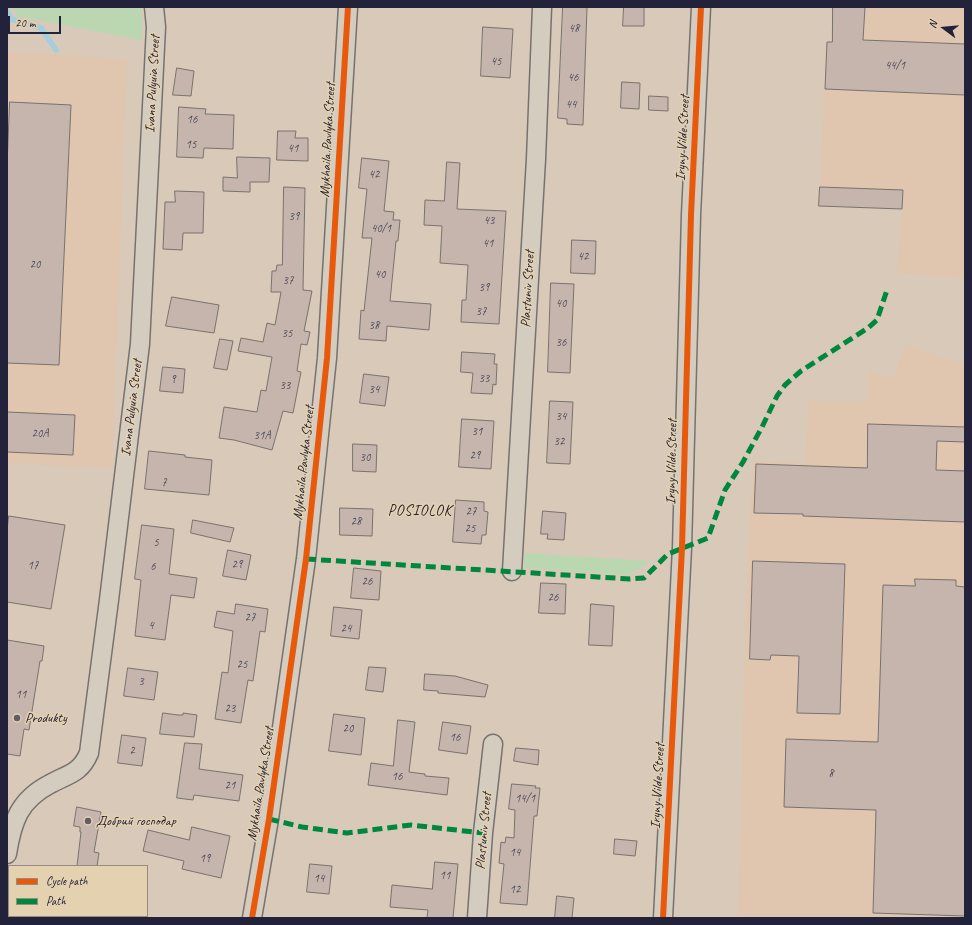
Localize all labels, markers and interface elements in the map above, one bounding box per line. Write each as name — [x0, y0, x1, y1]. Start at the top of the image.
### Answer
scale bar — [10, 8, 63, 34]
north arrow — [924, 8, 964, 48]
text: 20 m — [15, 15, 35, 31]
text: N — [925, 19, 940, 30]
house number: 48 — [569, 22, 579, 36]
street label: Ivana Pulyuia Street — [142, 35, 164, 133]
house number: 45 — [491, 55, 501, 69]
house number: 44/1 — [885, 59, 905, 73]
house number: 46 — [568, 71, 578, 85]
street label: Mykhaila Pavlyka Street — [317, 82, 339, 198]
street label: Iryny Vilde Street — [672, 95, 694, 181]
house number: 44 — [566, 98, 576, 112]
house number: 16 — [187, 113, 197, 127]
house number: 15 — [186, 138, 196, 152]
house number: 41 — [288, 142, 298, 156]
house number: 42 — [369, 168, 379, 182]
house number: 39 — [289, 210, 299, 224]
house number: 43 — [484, 214, 494, 228]
house number: 40/1 — [371, 222, 391, 236]
house number: 41 — [483, 237, 493, 251]
street label: Plastuniv Street — [518, 250, 538, 328]
house number: 42 — [578, 250, 588, 264]
house number: 20 — [30, 258, 40, 272]
house number: 40 — [375, 268, 385, 282]
house number: 37 — [283, 274, 293, 288]
house number: 39 — [479, 281, 489, 295]
house number: 40 — [556, 297, 566, 311]
house number: 37 — [476, 305, 486, 319]
house number: 38 — [369, 319, 379, 333]
house number: 35 — [282, 327, 292, 341]
house number: 36 — [556, 336, 566, 350]
street label: Ivana Pulyuia Street — [118, 359, 146, 457]
house number: 33 — [479, 372, 489, 386]
house number: 9 — [170, 373, 176, 387]
house number: 33 — [280, 379, 290, 393]
house number: 34 — [369, 383, 379, 397]
street label: Mykhaila Pavlyka Street — [290, 405, 318, 521]
house number: 34 — [556, 410, 566, 424]
street label: Iryny Vilde Street — [663, 419, 681, 505]
house number: 31 — [472, 425, 482, 439]
house number: 20А — [32, 427, 48, 441]
house number: 31А — [254, 429, 270, 443]
house number: 32 — [554, 435, 564, 449]
house number: 29 — [470, 449, 480, 463]
house number: 30 — [360, 451, 370, 465]
house number: 7 — [161, 476, 167, 490]
district label: POSIOLOK — [388, 502, 452, 520]
house number: 27 — [466, 505, 476, 519]
house number: 28 — [351, 515, 361, 529]
house number: 25 — [465, 522, 475, 536]
house number: 5 — [153, 536, 159, 550]
house number: 29 — [232, 558, 242, 572]
house number: 17 — [28, 559, 38, 573]
house number: 6 — [150, 560, 156, 574]
house number: 26 — [362, 575, 372, 589]
house number: 26 — [548, 591, 558, 605]
house number: 27 — [245, 611, 255, 625]
house number: 4 — [148, 619, 154, 633]
house number: 24 — [341, 622, 351, 636]
house number: 25 — [237, 658, 247, 672]
house number: 3 — [138, 675, 144, 689]
house number: 11 — [16, 688, 26, 702]
house number: 23 — [225, 702, 235, 716]
place label: Produkty — [25, 710, 67, 726]
marker: Produkty — [12, 713, 22, 723]
house number: 20 — [343, 722, 353, 736]
street label: Mykhaila Pavlyka Street — [244, 726, 278, 842]
house number: 16 — [450, 731, 460, 745]
street label: Iryny Vilde Street — [647, 743, 669, 829]
house number: 2 — [129, 744, 135, 758]
house number: 8 — [828, 767, 834, 781]
house number: 16 — [392, 770, 402, 784]
house number: 21 — [225, 779, 235, 793]
street label: Plastuniv Street — [472, 792, 496, 870]
house number: 14/1 — [515, 792, 535, 806]
place label: Добрий господар — [96, 813, 176, 829]
marker: Добрий господар — [83, 816, 93, 826]
house number: 14 — [510, 846, 520, 860]
house number: 19 — [200, 852, 210, 866]
legend — [8, 865, 148, 917]
house number: 11 — [440, 869, 450, 883]
house number: 14 — [314, 872, 324, 886]
text: Cycle path — [46, 873, 88, 889]
house number: 12 — [510, 883, 520, 897]
text: Path — [46, 893, 66, 909]

